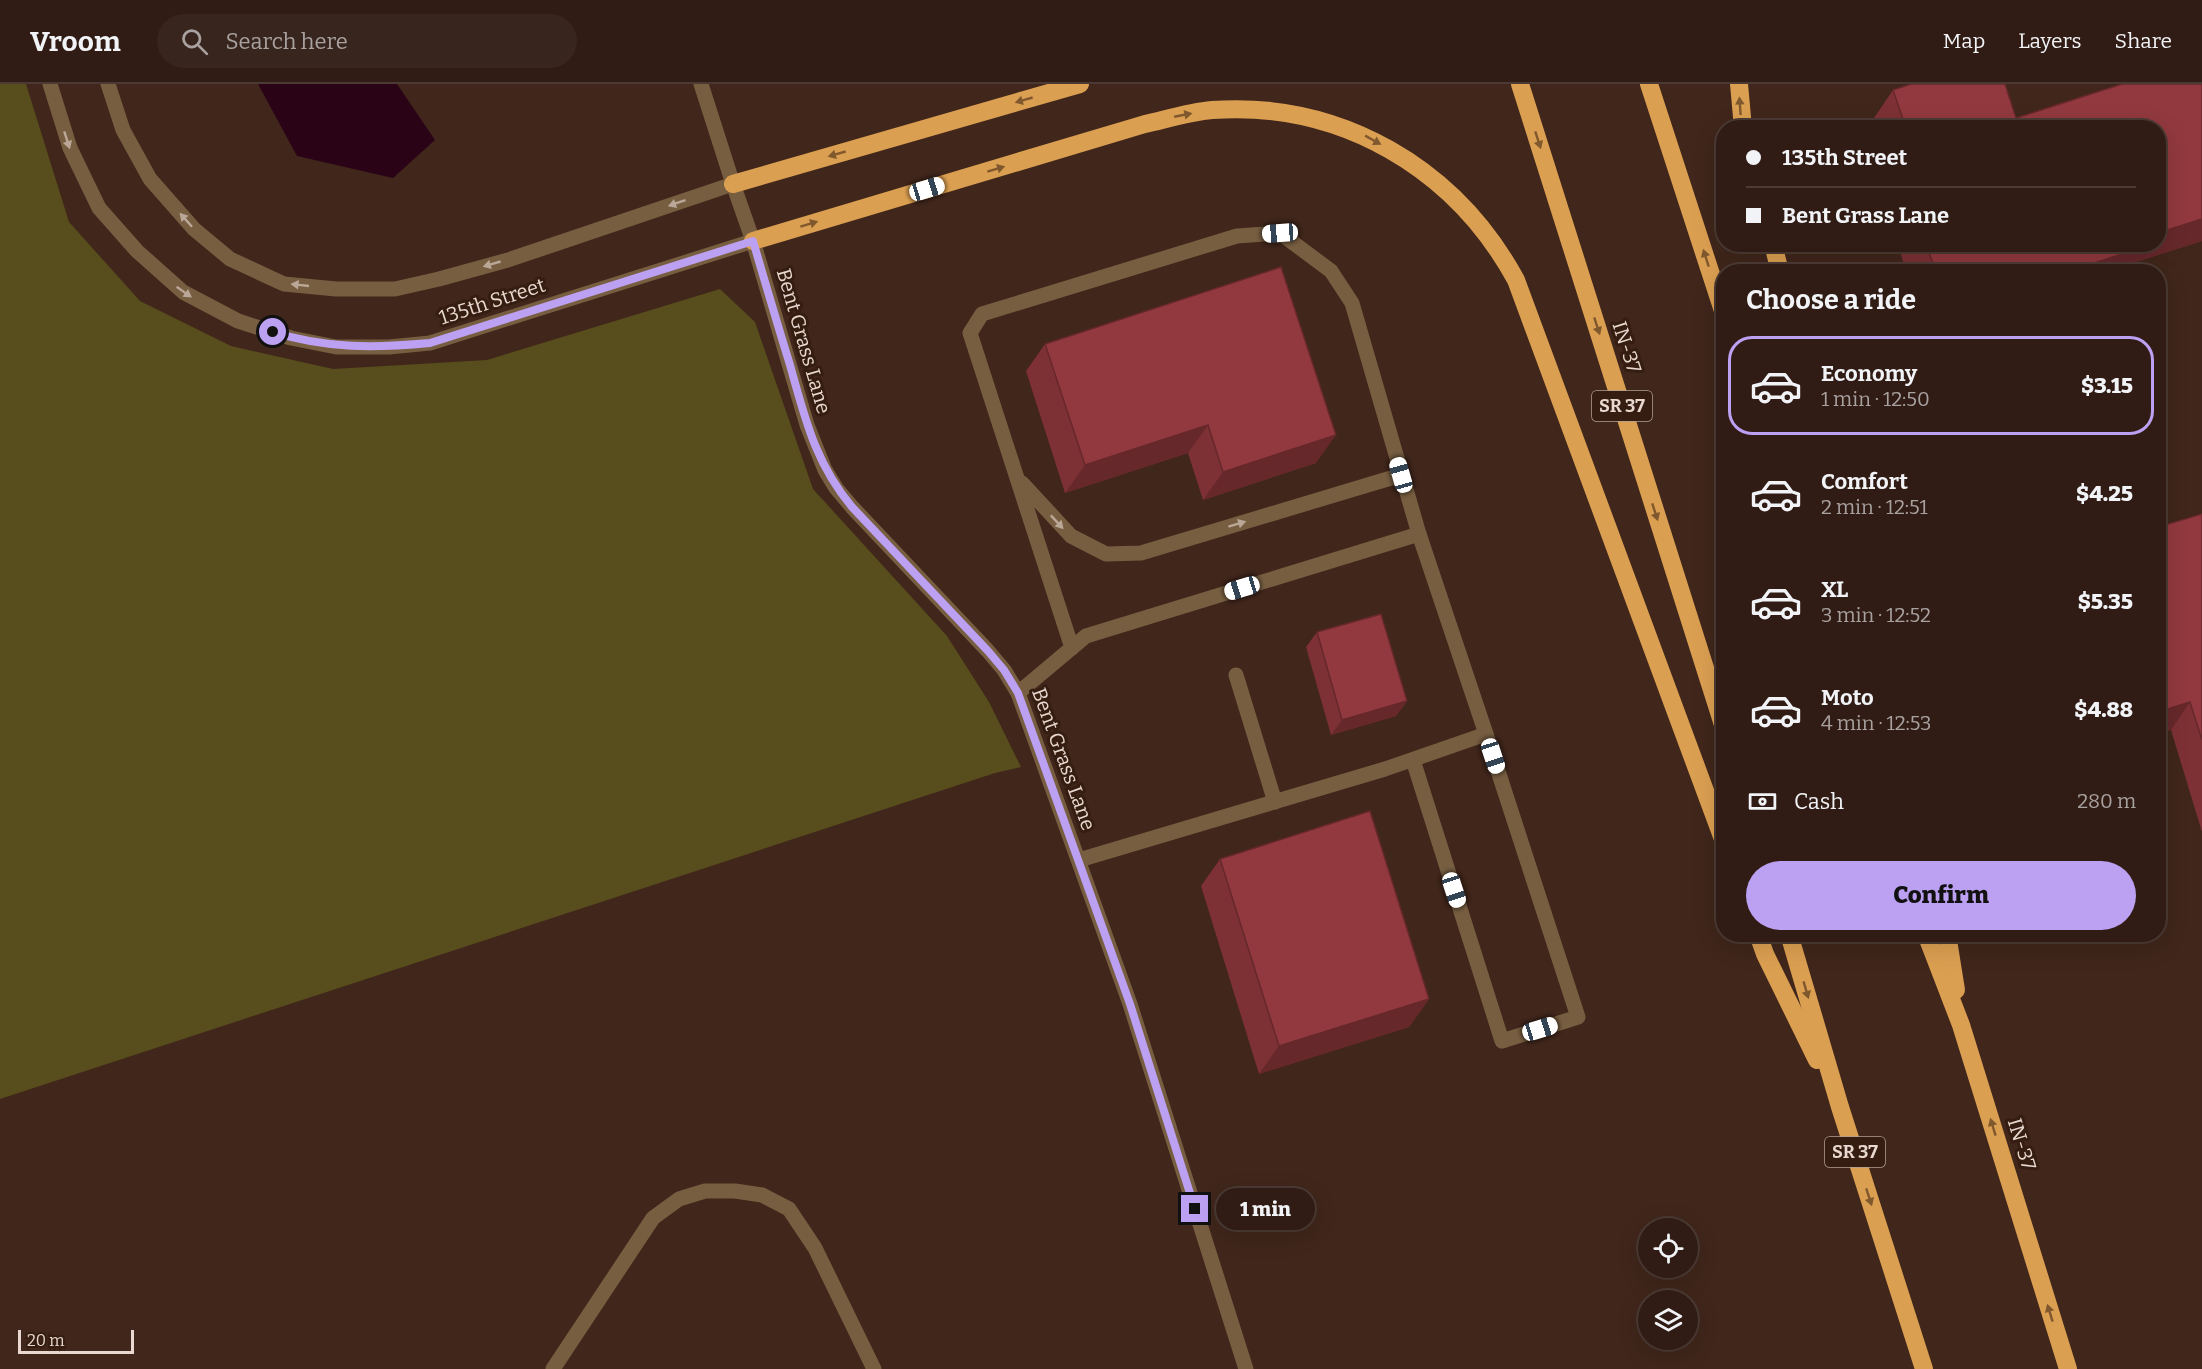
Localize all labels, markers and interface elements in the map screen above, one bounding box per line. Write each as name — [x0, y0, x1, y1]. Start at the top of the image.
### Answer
search box — [157, 14, 577, 68]
text: Vroom — [30, 25, 121, 58]
icon: search — [178, 25, 211, 58]
text: Search here — [226, 28, 348, 55]
text: Map — [1943, 28, 1985, 54]
text: Layers — [2018, 28, 2082, 54]
text: Share — [2115, 28, 2172, 54]
one-way arrow — [1015, 96, 1033, 105]
one-way arrow — [1735, 96, 1745, 115]
one-way arrow — [1174, 110, 1193, 119]
one-way arrow — [63, 131, 73, 149]
one-way arrow — [1534, 131, 1543, 149]
one-way arrow — [1365, 135, 1382, 145]
text: 135th Street — [1782, 144, 1907, 171]
one-way arrow — [828, 150, 846, 159]
one-way arrow — [987, 164, 1005, 173]
car — [907, 175, 947, 203]
one-way arrow — [668, 198, 686, 208]
text: Bent Grass Lane — [1782, 202, 1949, 229]
one-way arrow — [179, 212, 193, 227]
one-way arrow — [800, 219, 818, 228]
car — [1261, 223, 1299, 243]
one-way arrow — [1700, 249, 1710, 267]
one-way arrow — [483, 260, 501, 269]
street label: Bent Grass Lane — [772, 266, 836, 416]
street label: 135th Street — [436, 273, 548, 329]
one-way arrow — [291, 280, 310, 290]
text: Choose a ride — [1746, 284, 1916, 316]
one-way arrow — [176, 286, 193, 297]
one-way arrow — [1593, 317, 1602, 335]
route start — [259, 318, 286, 345]
street label: IN-37 — [1607, 318, 1647, 376]
icon: car — [1749, 359, 1803, 413]
text: Economy — [1821, 360, 1917, 387]
text: $3.15 — [2081, 372, 2133, 399]
text: 1 min · 12:50 — [1821, 387, 1930, 411]
road number: SR 37 — [1592, 391, 1652, 421]
car — [1387, 455, 1415, 495]
icon: car — [1749, 467, 1803, 521]
text: Comfort — [1821, 468, 1908, 495]
text: $4.25 — [2076, 480, 2133, 507]
text: 2 min · 12:51 — [1821, 495, 1928, 519]
one-way arrow — [1651, 503, 1661, 521]
one-way arrow — [1050, 514, 1064, 529]
one-way arrow — [1229, 519, 1247, 528]
car — [1222, 574, 1262, 602]
icon: car — [1749, 575, 1803, 629]
text: XL — [1821, 576, 1848, 603]
text: $5.35 — [2078, 588, 2133, 615]
text: 3 min · 12:52 — [1821, 603, 1931, 627]
icon: car — [1749, 683, 1803, 737]
street label: Bent Grass Lane — [1027, 684, 1101, 834]
text: Moto — [1821, 684, 1874, 711]
text: $4.88 — [2074, 696, 2133, 723]
text: 4 min · 12:53 — [1821, 711, 1931, 735]
car — [1479, 736, 1507, 776]
icon: cash — [1746, 785, 1779, 818]
text: Cash — [1794, 788, 1844, 815]
text: 280 m — [2077, 789, 2136, 813]
button: Confirm — [1746, 861, 2136, 930]
car — [1440, 870, 1468, 910]
one-way arrow — [1802, 982, 1811, 1000]
car — [1520, 1015, 1560, 1043]
street label: IN-37 — [2003, 1115, 2041, 1173]
one-way arrow — [1988, 1118, 1997, 1136]
road number: SR 37 — [1825, 1137, 1885, 1167]
callout: 1 min — [1216, 1188, 1315, 1230]
one-way arrow — [1865, 1188, 1874, 1206]
route end — [1181, 1195, 1208, 1222]
text: 1 min — [1240, 1197, 1291, 1221]
map controls — [1638, 1218, 1698, 1350]
button: locate — [1638, 1218, 1698, 1278]
button: layers — [1638, 1290, 1698, 1350]
one-way arrow — [2045, 1304, 2055, 1322]
scale bar — [18, 1327, 134, 1354]
text: 20 m — [27, 1331, 64, 1350]

